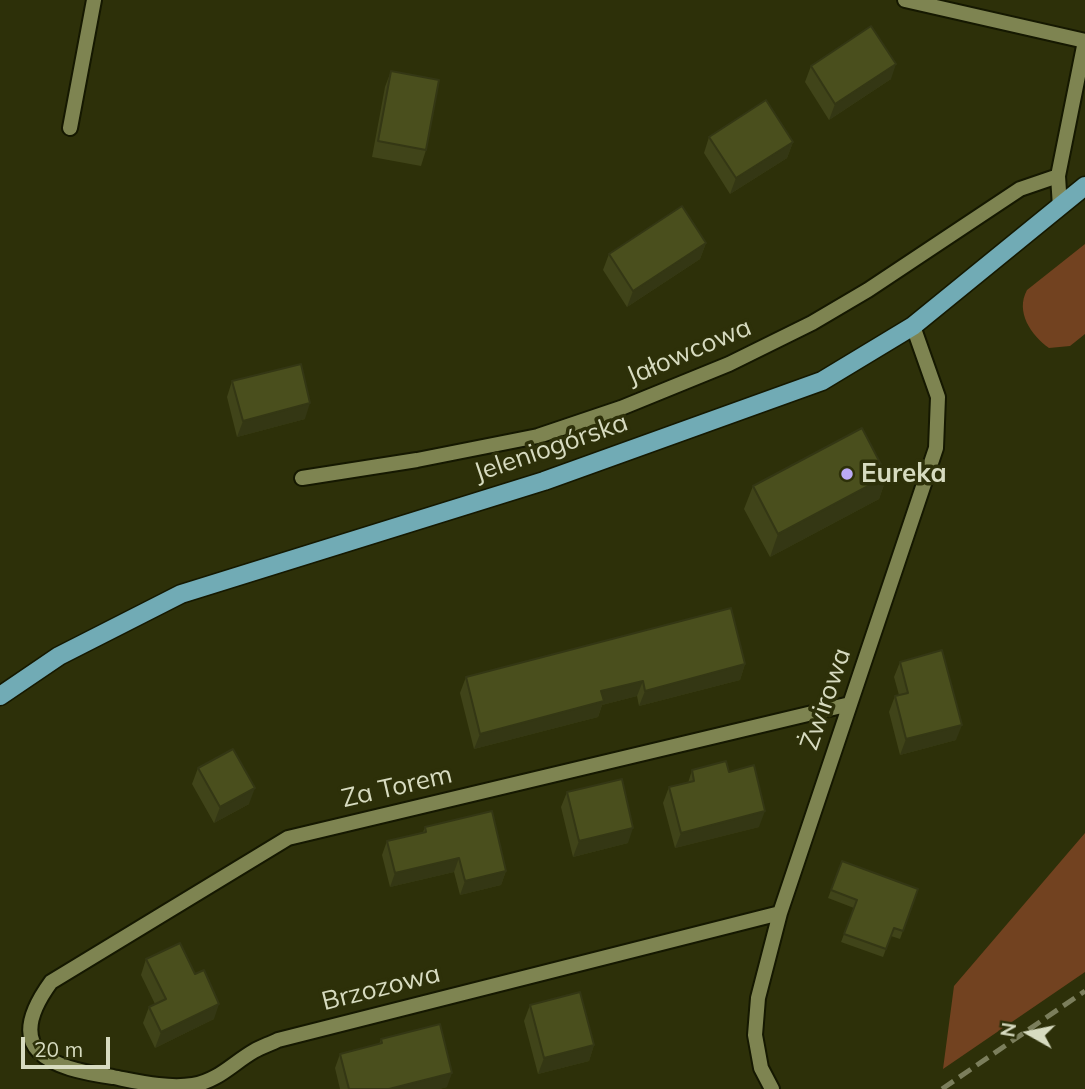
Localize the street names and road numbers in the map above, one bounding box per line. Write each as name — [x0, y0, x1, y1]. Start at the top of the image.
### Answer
street label: Jałowcowa — [622, 312, 756, 392]
street label: Jeleniogórska — [470, 407, 632, 489]
street label: Żwirowa — [794, 644, 858, 754]
street label: Za Torem — [339, 759, 455, 815]
street label: Brzozowa — [319, 958, 443, 1018]

